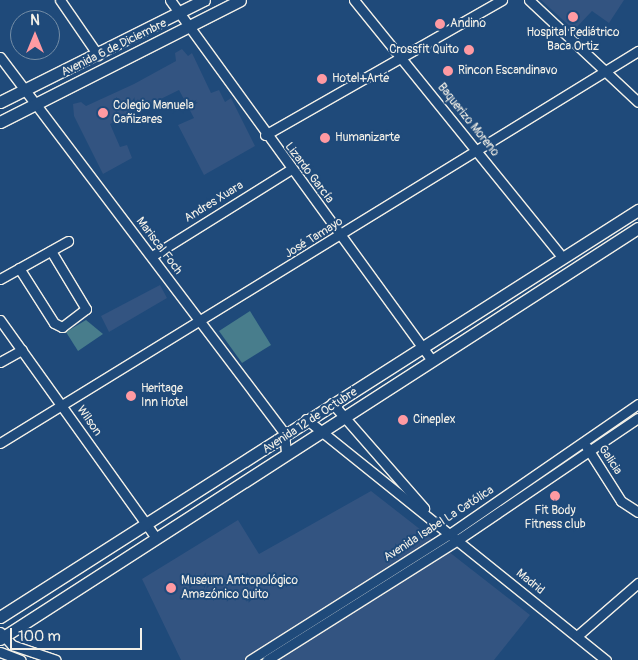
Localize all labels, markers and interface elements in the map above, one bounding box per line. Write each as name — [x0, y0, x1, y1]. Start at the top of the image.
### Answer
north arrow — [10, 10, 60, 60]
marker: Hospital Pediátrico Baca Ortiz — [566, 10, 580, 24]
text: N — [30, 12, 40, 29]
street label: Avenida 6 de Diciembre — [59, 16, 169, 80]
place label: Andino — [450, 17, 486, 31]
marker: Andino — [434, 18, 446, 30]
place label: Hospital Pediátrico Baca Ortiz — [526, 26, 620, 54]
place label: Crossfit Quito — [389, 43, 459, 57]
marker: Crossfit Quito — [463, 44, 475, 56]
place label: Rincon Escandinavo — [458, 64, 557, 78]
marker: Rincon Escandinavo — [442, 65, 454, 77]
place label: Hotel+Arte — [332, 72, 389, 86]
marker: Hotel+Arte — [316, 73, 328, 85]
street label: Baquerizo Moreno — [434, 81, 502, 159]
place label: Colegio Manuela Cañizares — [113, 99, 194, 127]
marker: Colegio Manuela Cañizares — [97, 107, 109, 119]
place label: Humanizarte — [335, 131, 400, 145]
marker: Humanizarte — [319, 132, 331, 144]
street label: Lizardo García — [281, 140, 337, 206]
street label: Andres Xuara — [182, 178, 246, 226]
street label: José Tamayo — [282, 214, 346, 262]
street label: Mariscal Foch — [133, 215, 185, 277]
place label: Heritage Inn Hotel — [141, 382, 188, 410]
street label: Avenida 12 de Octubre — [260, 385, 360, 457]
marker: Heritage Inn Hotel — [125, 390, 137, 402]
street label: Wilson — [73, 403, 105, 439]
place label: Cineplex — [413, 413, 456, 427]
marker: Cineplex — [397, 414, 409, 426]
street label: Galicia — [595, 443, 625, 477]
street label: Avenida Isabel La Católica — [381, 483, 497, 565]
marker: Fit Body Fitness club — [549, 490, 561, 502]
place label: Fit Body Fitness club — [524, 504, 586, 532]
street label: Madrid — [513, 566, 547, 598]
place label: Museum Antropológico Amazónico Quito — [181, 574, 298, 602]
marker: Museum Antropológico Amazónico Quito — [165, 582, 177, 594]
scale bar — [12, 618, 145, 650]
text: 100 m — [18, 627, 61, 646]

